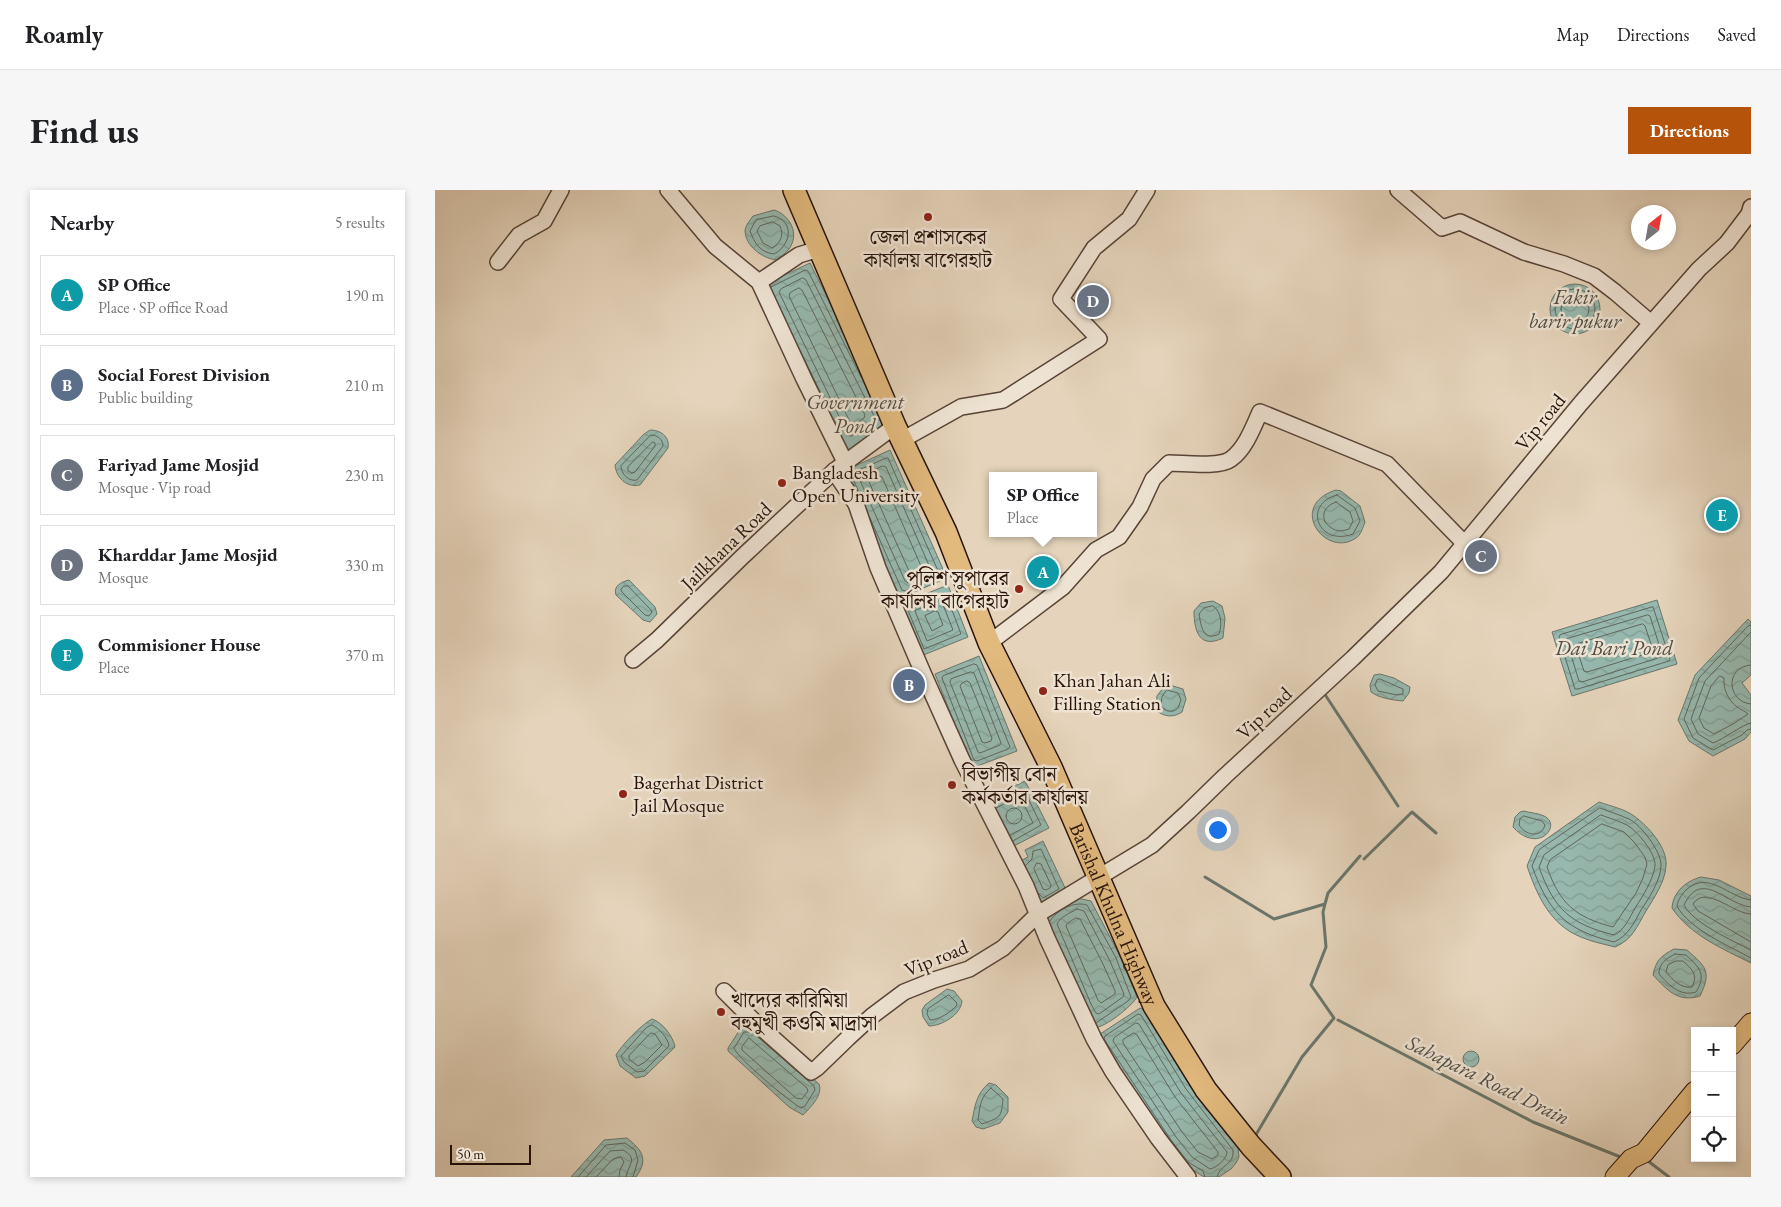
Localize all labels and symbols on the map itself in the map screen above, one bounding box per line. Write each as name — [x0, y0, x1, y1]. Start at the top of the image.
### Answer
north arrow — [1631, 205, 1676, 250]
marker: জেলা প্রশাসকের কার্যালয় বাগেরহাট — [922, 211, 934, 223]
place label: জেলা প্রশাসকের কার্যালয় বাগেরহাট — [863, 224, 993, 273]
pin: D — [1077, 282, 1109, 320]
water label: Fakir barir pukur — [1529, 283, 1622, 334]
street label: Vip road — [1509, 387, 1572, 456]
water label: Government Pond — [806, 388, 905, 439]
place label: Bangladesh Open University — [792, 459, 920, 508]
marker: Bangladesh Open University — [776, 477, 788, 489]
street label: Jailkhana Road — [674, 496, 778, 597]
pin: E — [1706, 496, 1738, 534]
pin: C — [1465, 537, 1497, 575]
pin: A — [1027, 553, 1059, 591]
place label: পুলিশ সুপারের কার্যালয় বাগেরহাট — [880, 565, 1010, 614]
marker: পুলিশ সুপারের কার্যালয় বাগেরহাট — [1013, 583, 1025, 595]
water label: Dai Bari Pond — [1554, 634, 1673, 661]
pin: B — [893, 666, 925, 704]
place label: Khan Jahan Ali Filling Station — [1053, 667, 1171, 716]
street label: Vip road — [1231, 680, 1298, 745]
marker: Khan Jahan Ali Filling Station — [1037, 685, 1049, 697]
place label: বিভাগীয় বোন কর্মকর্তার কার্যালয় — [961, 761, 1090, 810]
place label: Bagerhat District Jail Mosque — [631, 769, 764, 818]
marker: বিভাগীয় বোন কর্মকর্তার কার্যালয় — [946, 779, 958, 791]
marker: Bagerhat District Jail Mosque — [617, 788, 629, 800]
your location — [1205, 817, 1231, 843]
street label: Barishal Khulna Highway — [1064, 819, 1165, 1009]
street label: Vip road — [900, 933, 973, 983]
place label: খাদ্যের কারিমিয়া বহুমুখী কওমি মাদ্রাসা — [730, 987, 877, 1036]
marker: খাদ্যের কারিমিয়া বহুমুখী কওমি মাদ্রাসা — [715, 1006, 727, 1018]
water label: Sahapara Road Drain — [1401, 1028, 1574, 1131]
scale bar — [450, 1142, 531, 1165]

